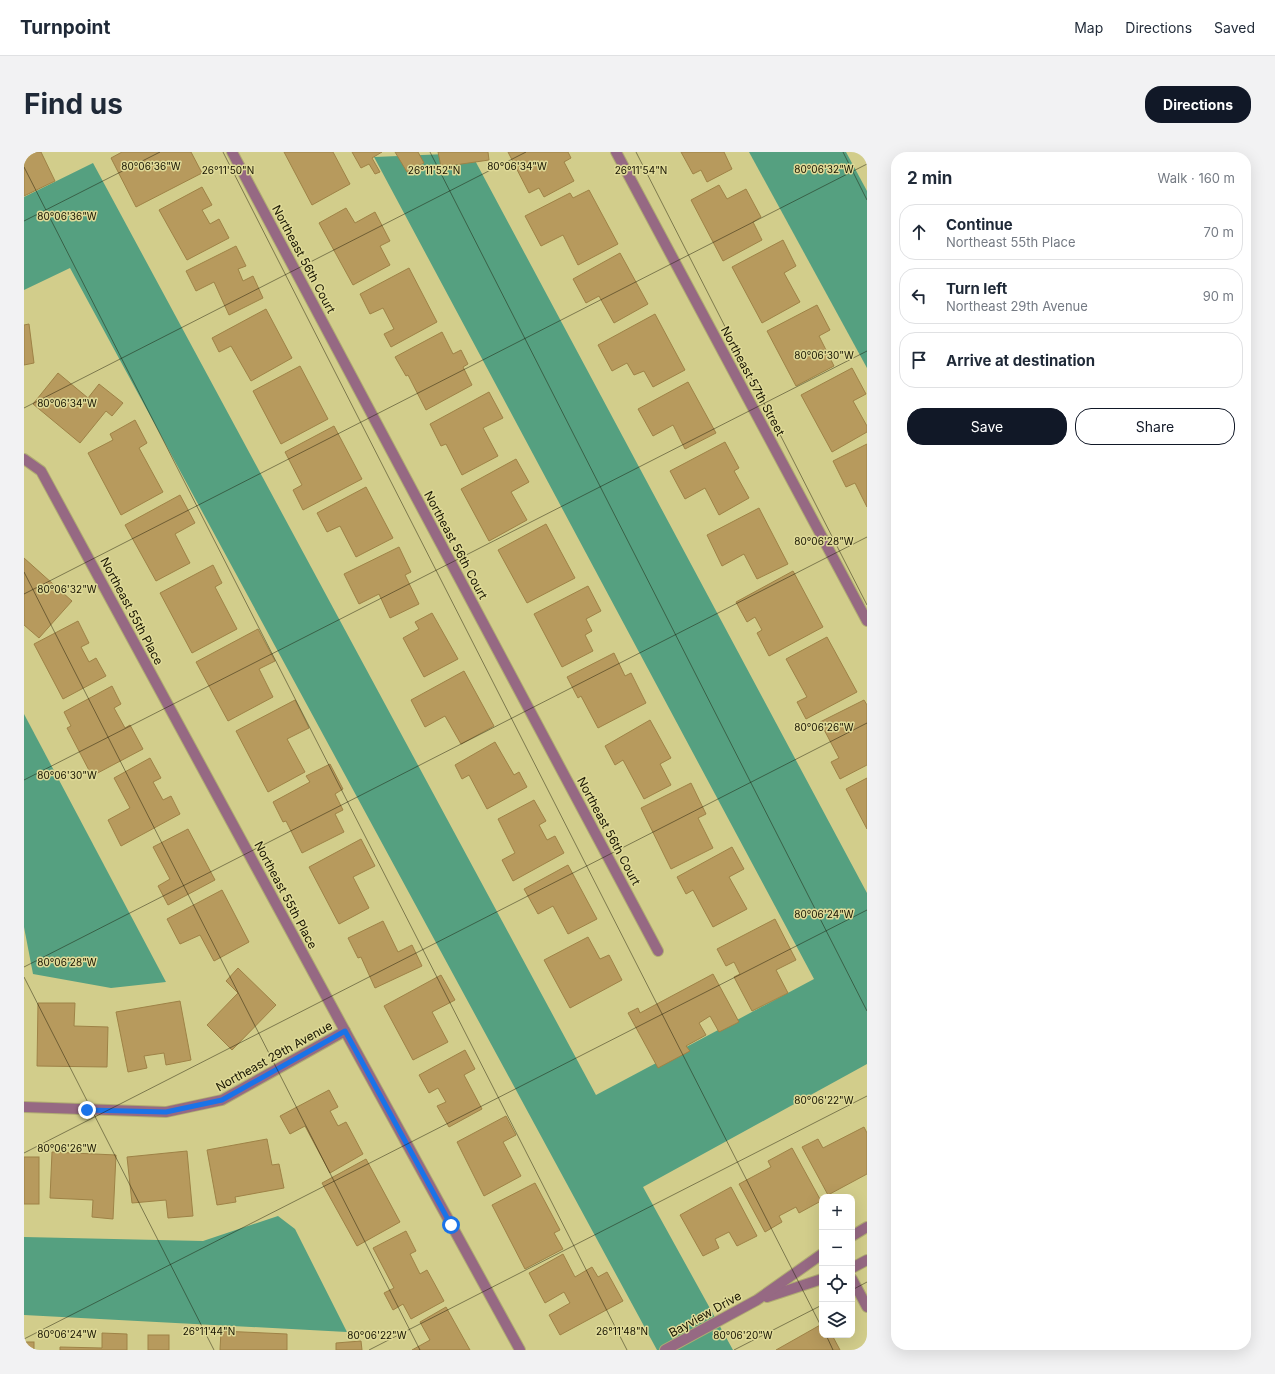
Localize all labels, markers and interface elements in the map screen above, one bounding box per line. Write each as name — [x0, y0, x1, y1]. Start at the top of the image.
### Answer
text: Turnpoint — [20, 16, 110, 39]
text: Map — [1074, 19, 1103, 36]
text: Directions — [1125, 19, 1192, 36]
text: Saved — [1214, 19, 1255, 36]
button: Directions — [1145, 86, 1251, 123]
text: Find us — [24, 87, 123, 121]
text: 80°06'36"W — [121, 160, 181, 172]
text: 80°06'34"W — [487, 160, 547, 172]
text: 80°06'32"W — [794, 163, 854, 175]
text: 26°11'50"N — [202, 164, 254, 176]
text: 26°11'52"N — [408, 164, 460, 176]
text: 26°11'54"N — [615, 164, 667, 176]
text: 2 min — [907, 168, 952, 188]
text: Walk · 160 m — [1158, 170, 1235, 186]
street label: Northeast 56th Court — [269, 202, 339, 316]
text: 80°06'36"W — [37, 210, 97, 222]
text: Continue — [946, 215, 1013, 234]
icon: ahead — [908, 221, 930, 243]
text: 70 m — [1204, 224, 1234, 240]
text: Northeast 55th Place — [946, 234, 1076, 250]
text: Turn left — [946, 279, 1007, 298]
icon: left — [908, 285, 930, 307]
text: 90 m — [1203, 288, 1234, 304]
text: Northeast 29th Avenue — [946, 298, 1088, 314]
street label: Northeast 57th Street — [718, 324, 788, 438]
text: 80°06'30"W — [794, 349, 854, 361]
icon: arrive — [908, 349, 930, 371]
text: Arrive at destination — [946, 351, 1095, 370]
text: 80°06'34"W — [37, 397, 97, 409]
button: Save — [907, 408, 1067, 445]
button: Share — [1075, 408, 1235, 445]
street label: Northeast 56th Court — [421, 488, 491, 602]
text: 80°06'28"W — [794, 535, 854, 547]
street label: Northeast 55th Place — [97, 555, 167, 667]
text: 80°06'32"W — [37, 583, 97, 595]
text: 80°06'26"W — [794, 721, 854, 733]
text: 80°06'30"W — [37, 769, 97, 781]
street label: Northeast 56th Court — [574, 774, 644, 888]
street label: Northeast 55th Place — [251, 839, 321, 951]
text: 80°06'24"W — [794, 908, 854, 920]
text: 80°06'28"W — [37, 956, 97, 968]
street label: Northeast 29th Avenue — [213, 1018, 335, 1094]
text: 80°06'22"W — [794, 1094, 854, 1106]
route end — [78, 1101, 96, 1119]
text: 80°06'26"W — [37, 1142, 97, 1154]
map controls — [819, 1194, 855, 1338]
button: + — [819, 1194, 855, 1230]
route start — [442, 1216, 460, 1234]
button: − — [819, 1230, 855, 1266]
button: locate — [819, 1266, 855, 1302]
street label: Bayview Drive — [666, 1288, 744, 1340]
button: layers — [819, 1302, 855, 1338]
text: 26°11'44"N — [183, 1325, 235, 1337]
text: 26°11'48"N — [596, 1325, 648, 1337]
text: 80°06'24"W — [37, 1328, 97, 1340]
text: 80°06'22"W — [347, 1329, 407, 1341]
text: 80°06'20"W — [713, 1329, 773, 1341]

